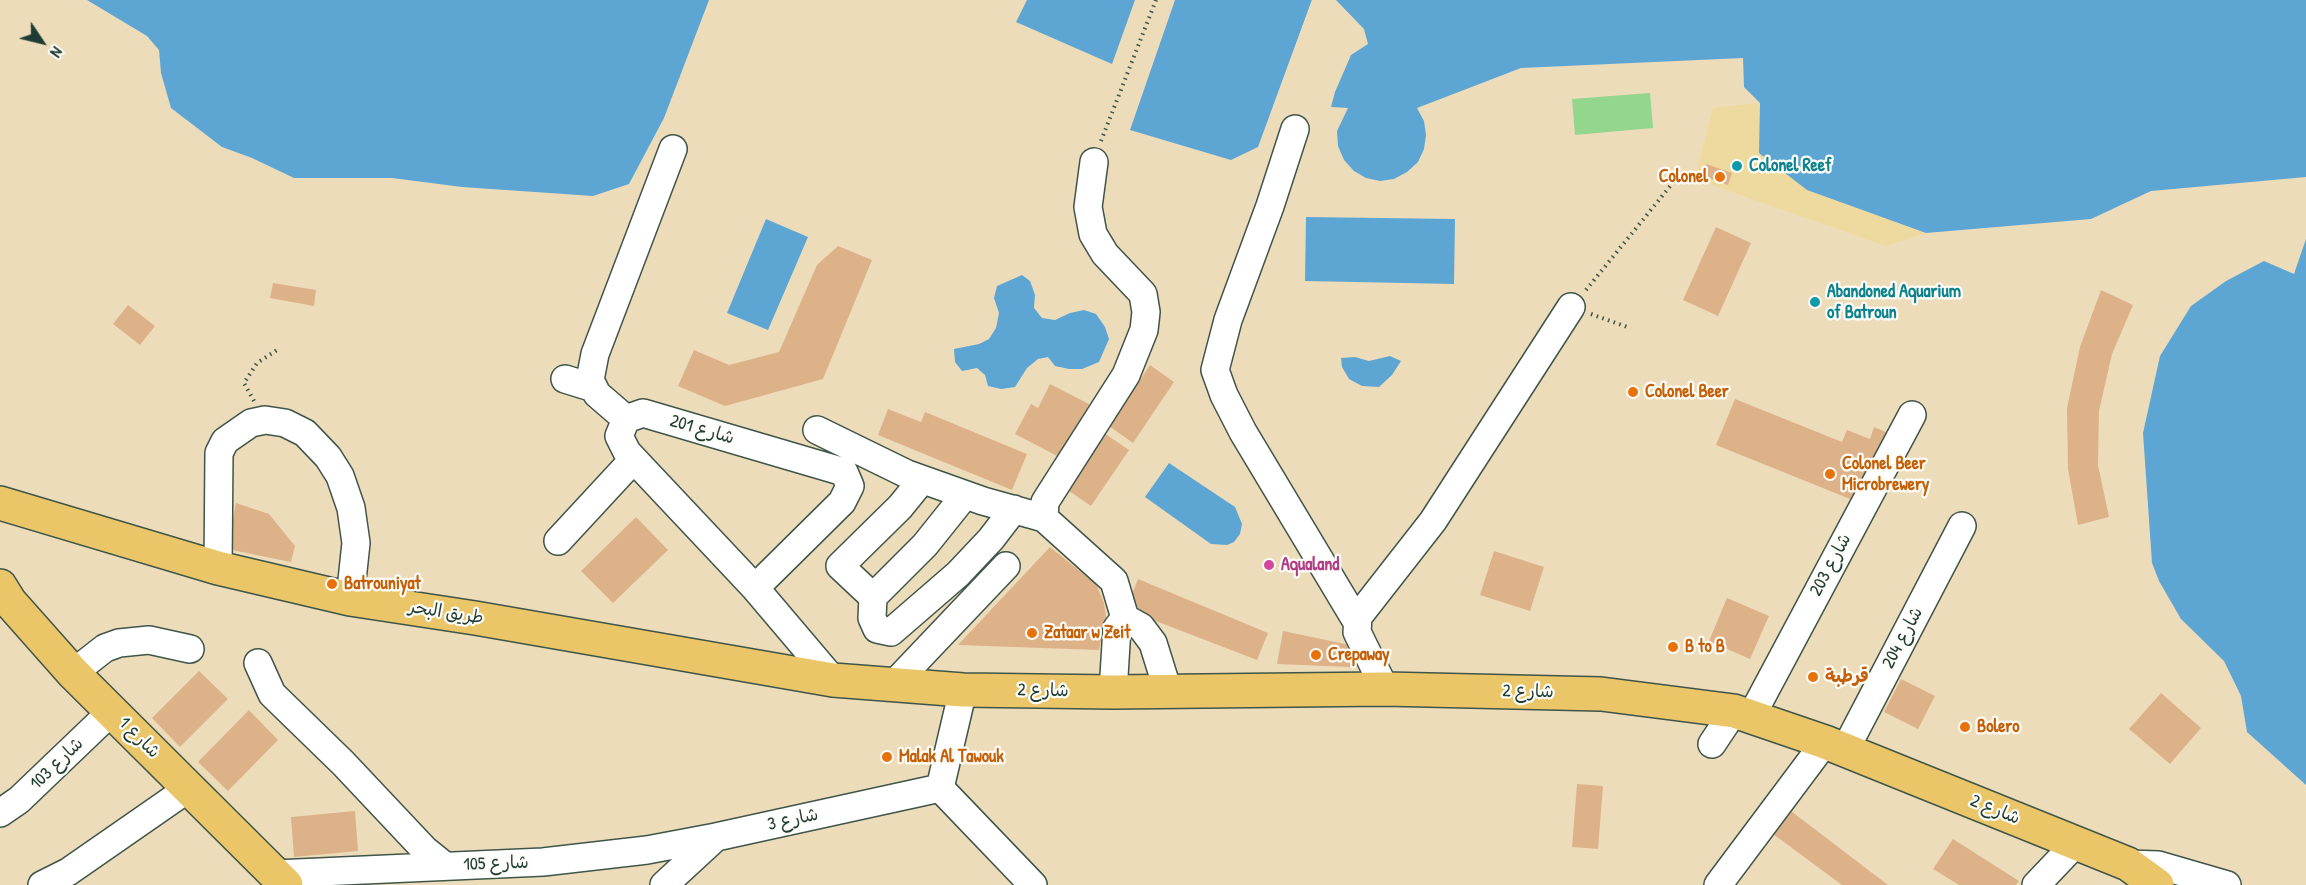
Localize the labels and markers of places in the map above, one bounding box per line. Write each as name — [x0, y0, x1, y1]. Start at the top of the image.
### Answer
place label: Colonel Reef — [1749, 155, 1831, 177]
marker: Colonel Reef — [1730, 159, 1744, 173]
place label: Colonel — [1659, 166, 1708, 188]
marker: Colonel — [1713, 170, 1727, 184]
place label: Abandoned Aquarium of Batroun — [1827, 281, 1961, 324]
marker: Abandoned Aquarium of Batroun — [1808, 295, 1822, 309]
place label: Colonel Beer — [1645, 381, 1729, 403]
marker: Colonel Beer — [1626, 385, 1640, 399]
place label: Colonel Beer Microbrewery — [1842, 453, 1929, 496]
marker: Colonel Beer Microbrewery — [1823, 467, 1837, 481]
place label: Aqualand — [1281, 554, 1339, 576]
marker: Aqualand — [1262, 558, 1276, 572]
place label: Batrouniyat — [344, 573, 421, 595]
marker: Batrouniyat — [325, 577, 339, 591]
place label: Zataar w Zeit — [1044, 622, 1131, 644]
marker: Zataar w Zeit — [1025, 626, 1039, 640]
place label: B to B — [1685, 636, 1725, 658]
marker: B to B — [1666, 640, 1680, 654]
place label: Crepaway — [1328, 644, 1390, 666]
marker: Crepaway — [1309, 648, 1323, 662]
place label: قرطبة — [1825, 666, 1869, 688]
marker: قرطبة — [1806, 670, 1820, 684]
place label: Bolero — [1977, 716, 2020, 738]
marker: Bolero — [1958, 720, 1972, 734]
place label: Malak Al Tawouk — [899, 746, 1004, 768]
marker: Malak Al Tawouk — [880, 750, 894, 764]

